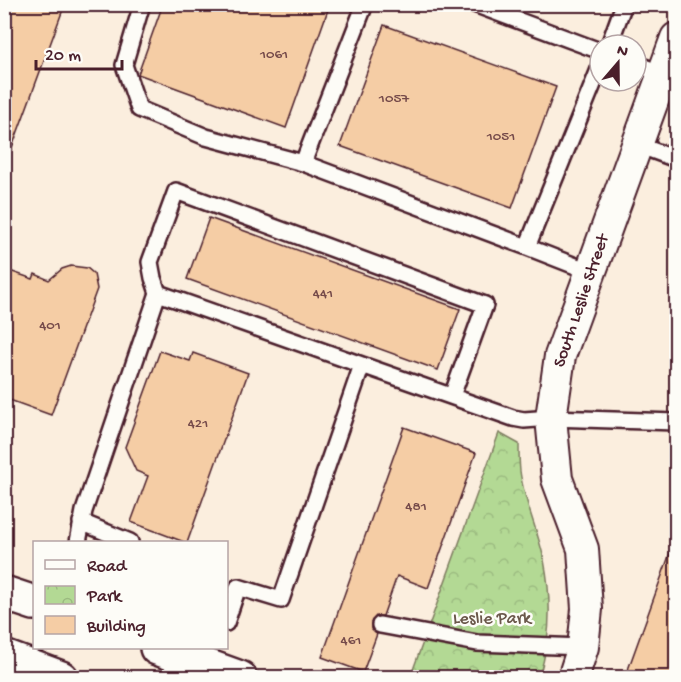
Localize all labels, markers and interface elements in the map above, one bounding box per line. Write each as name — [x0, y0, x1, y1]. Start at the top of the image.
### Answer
scale bar — [36, 33, 122, 71]
north arrow — [588, 33, 648, 93]
text: N — [614, 41, 631, 63]
text: 20 m — [45, 46, 81, 67]
house number: 1061 — [259, 46, 288, 64]
house number: 1057 — [378, 90, 410, 108]
house number: 1051 — [486, 128, 515, 146]
street label: South Leslie Street — [549, 230, 615, 370]
house number: 441 — [313, 285, 333, 303]
house number: 401 — [39, 317, 61, 335]
house number: 421 — [188, 415, 208, 433]
house number: 481 — [405, 498, 427, 516]
legend — [33, 541, 228, 649]
text: Road — [87, 557, 128, 578]
text: Park — [86, 587, 123, 608]
park label: Leslie Park — [453, 609, 533, 630]
text: Building — [86, 617, 146, 638]
house number: 461 — [341, 632, 361, 650]

